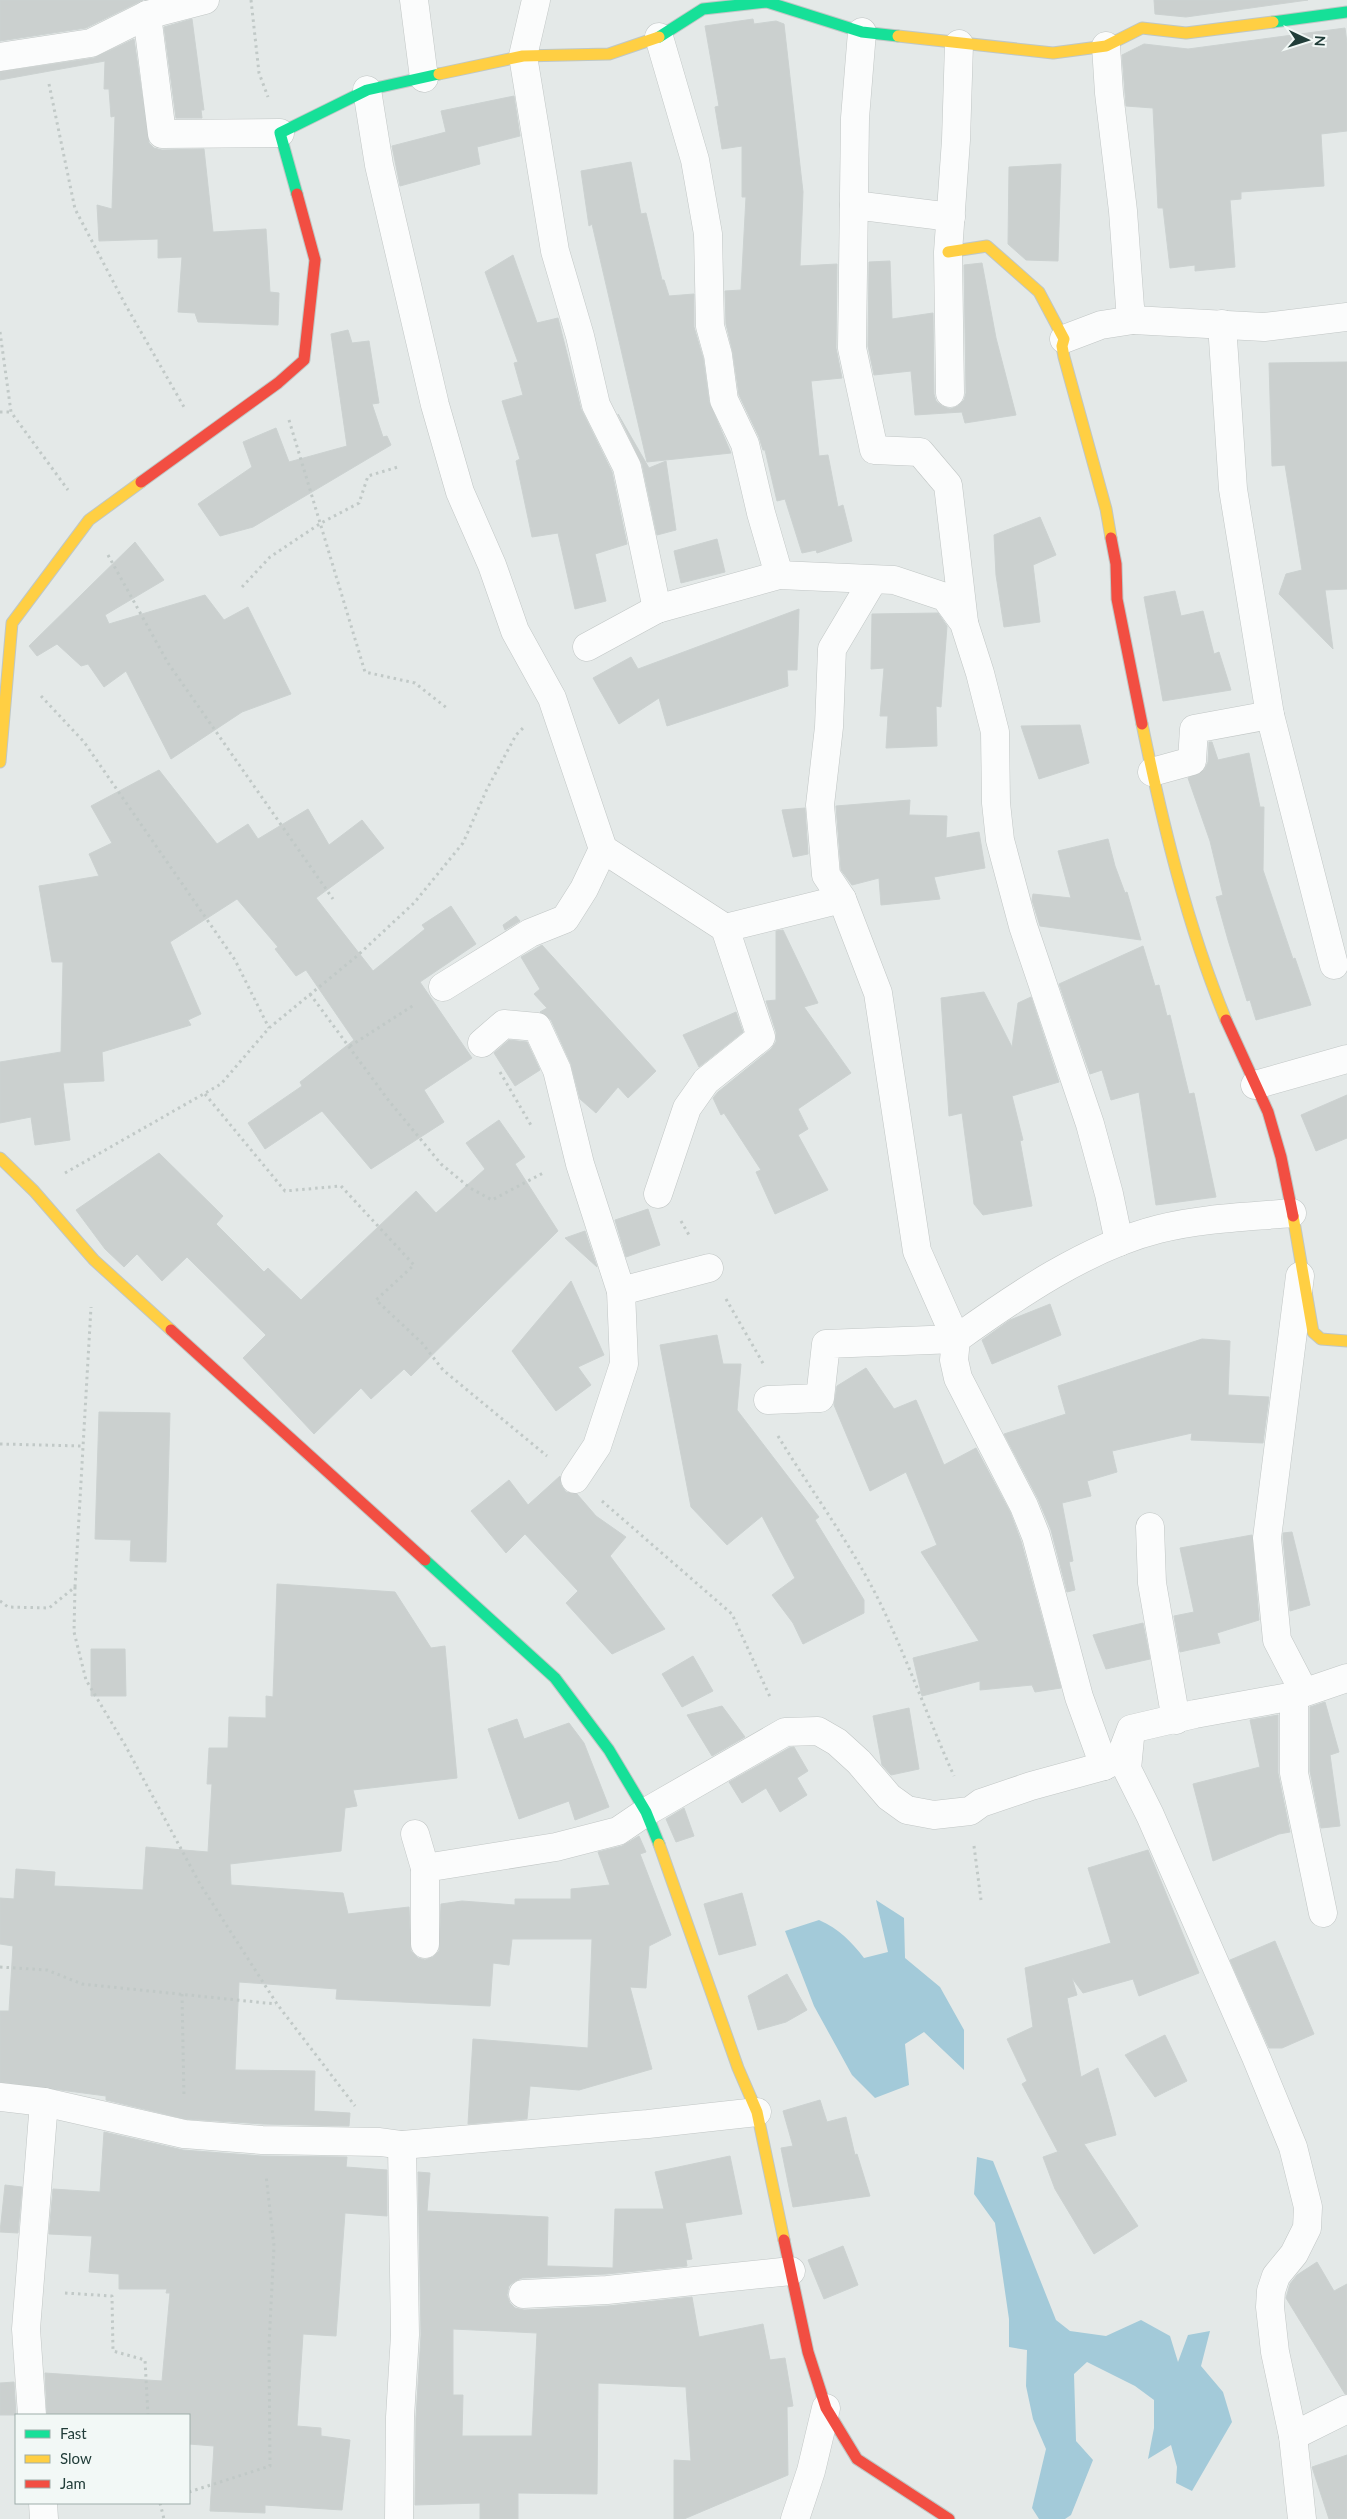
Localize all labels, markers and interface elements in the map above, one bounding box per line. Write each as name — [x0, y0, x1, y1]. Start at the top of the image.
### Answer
north arrow — [1282, 15, 1332, 65]
text: N — [1312, 35, 1329, 47]
legend — [15, 2414, 190, 2504]
text: Fast — [60, 2424, 87, 2442]
text: Slow — [60, 2449, 92, 2467]
text: Jam — [60, 2474, 86, 2492]

